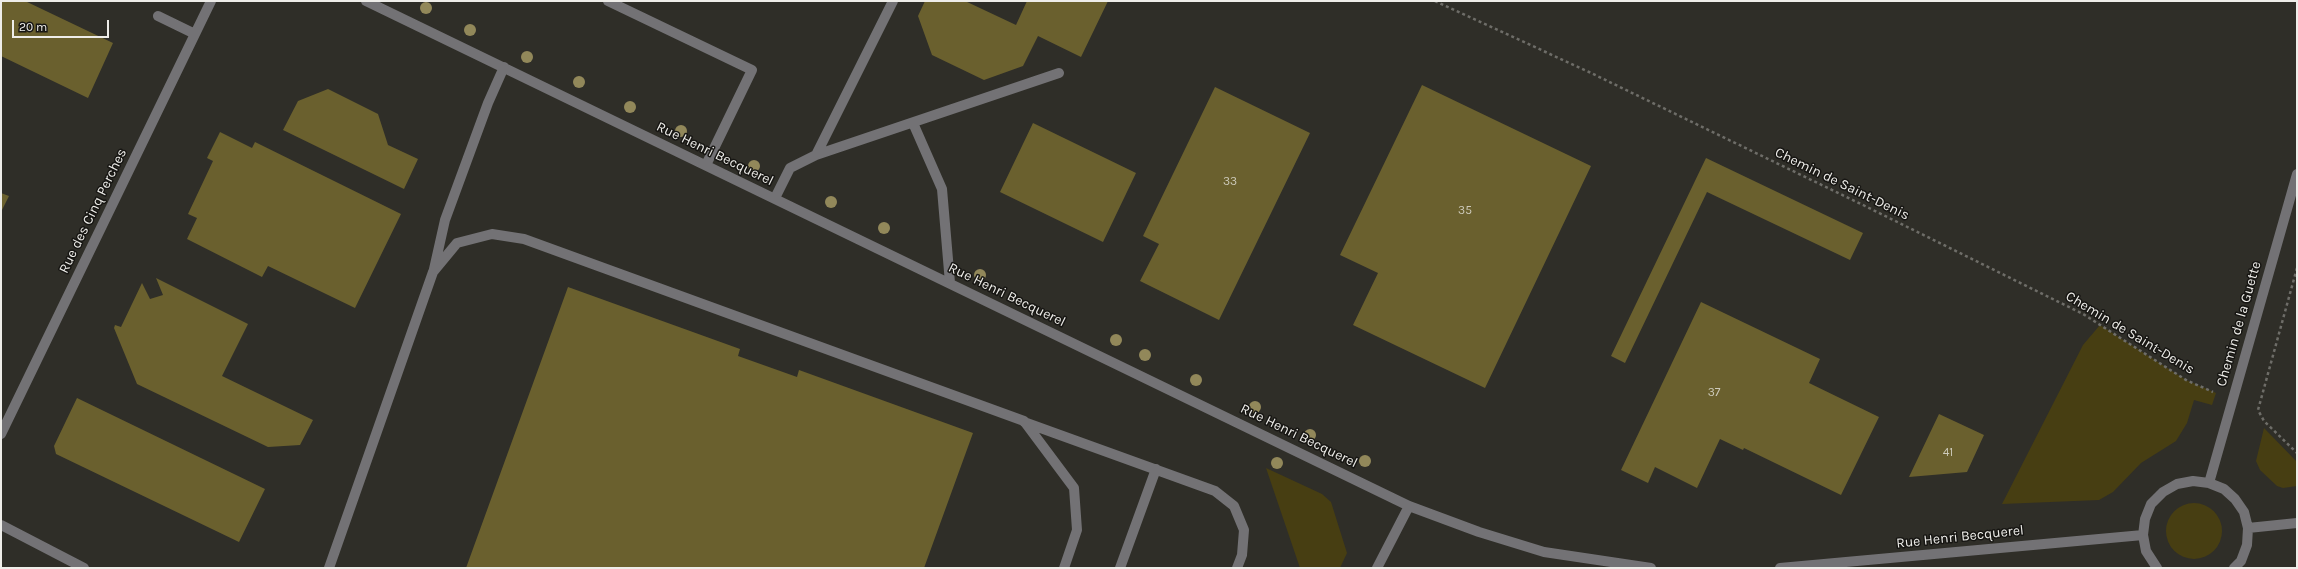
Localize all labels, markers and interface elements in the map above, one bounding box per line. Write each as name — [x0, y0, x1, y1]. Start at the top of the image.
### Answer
scale bar — [14, 12, 111, 38]
text: 20 m — [19, 20, 47, 34]
street label: Rue Henri Becquerel — [654, 118, 776, 190]
street label: Chemin de Saint-Denis — [1772, 144, 1912, 224]
street label: Rue des Cinq Perches — [55, 146, 131, 276]
house number: 33 — [1223, 175, 1237, 189]
house number: 35 — [1458, 204, 1472, 218]
street label: Rue Henri Becquerel — [946, 259, 1068, 331]
street label: Chemin de la Guette — [2213, 259, 2265, 389]
street label: Chemin de Saint-Denis — [2062, 288, 2198, 378]
house number: 37 — [1708, 386, 1720, 400]
street label: Rue Henri Becquerel — [1238, 400, 1360, 472]
house number: 41 — [1943, 446, 1953, 460]
street label: Rue Henri Becquerel — [1895, 522, 2025, 552]

